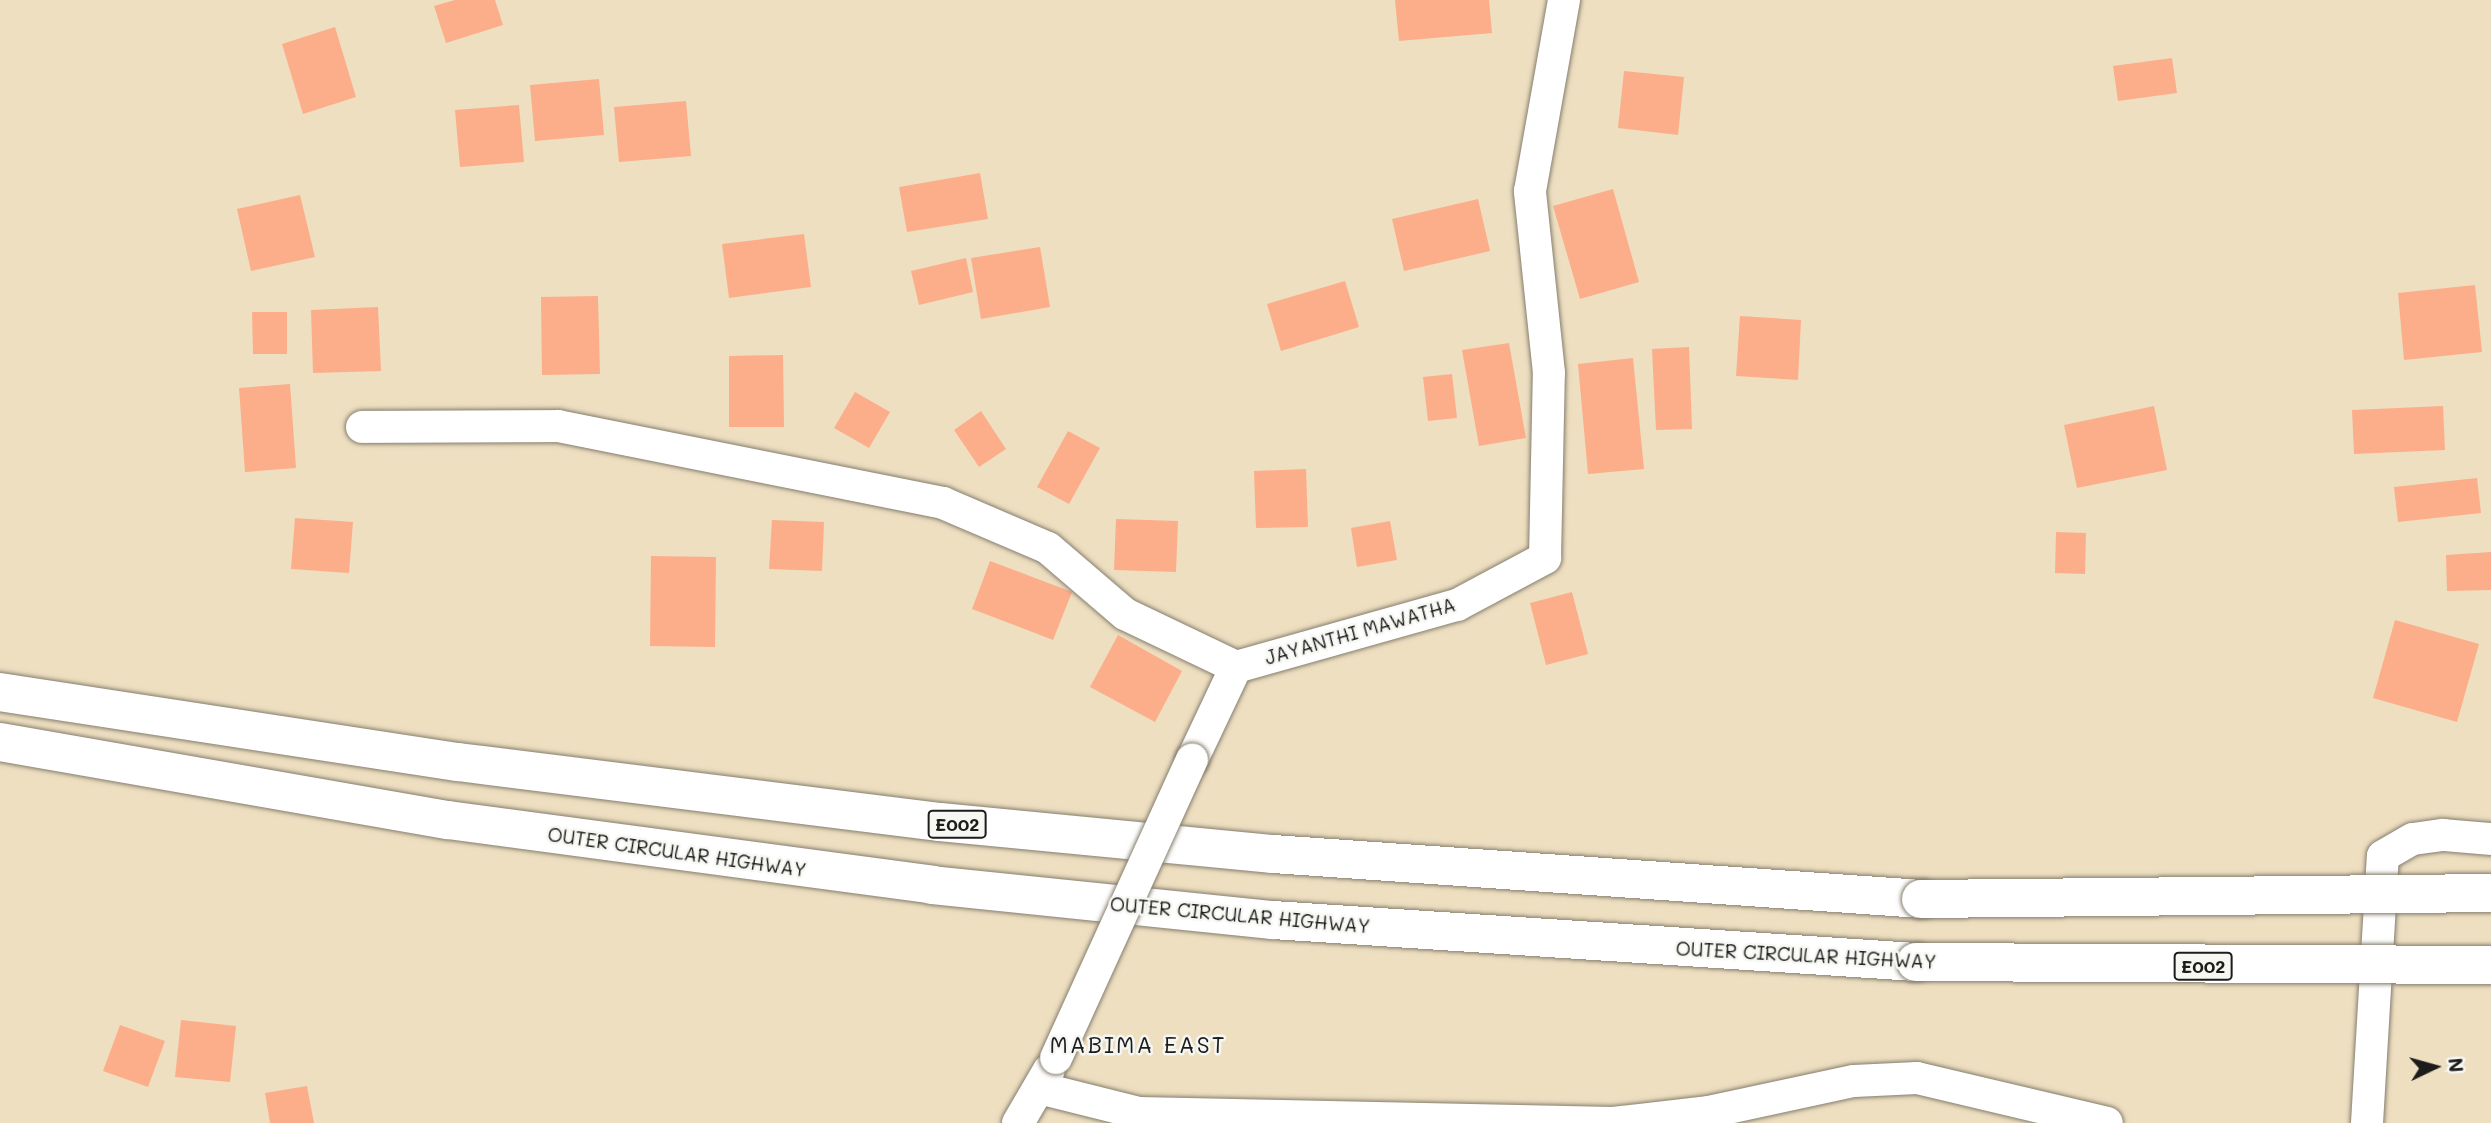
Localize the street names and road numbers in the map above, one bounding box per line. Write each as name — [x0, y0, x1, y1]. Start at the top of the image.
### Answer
street label: JAYANTHI MAWATHA — [1262, 593, 1458, 669]
road number: E002 — [927, 810, 987, 838]
street label: OUTER CIRCULAR HIGHWAY — [546, 823, 808, 881]
street label: OUTER CIRCULAR HIGHWAY — [1109, 892, 1371, 938]
street label: OUTER CIRCULAR HIGHWAY — [1675, 937, 1937, 973]
road number: E002 — [2173, 951, 2233, 981]

